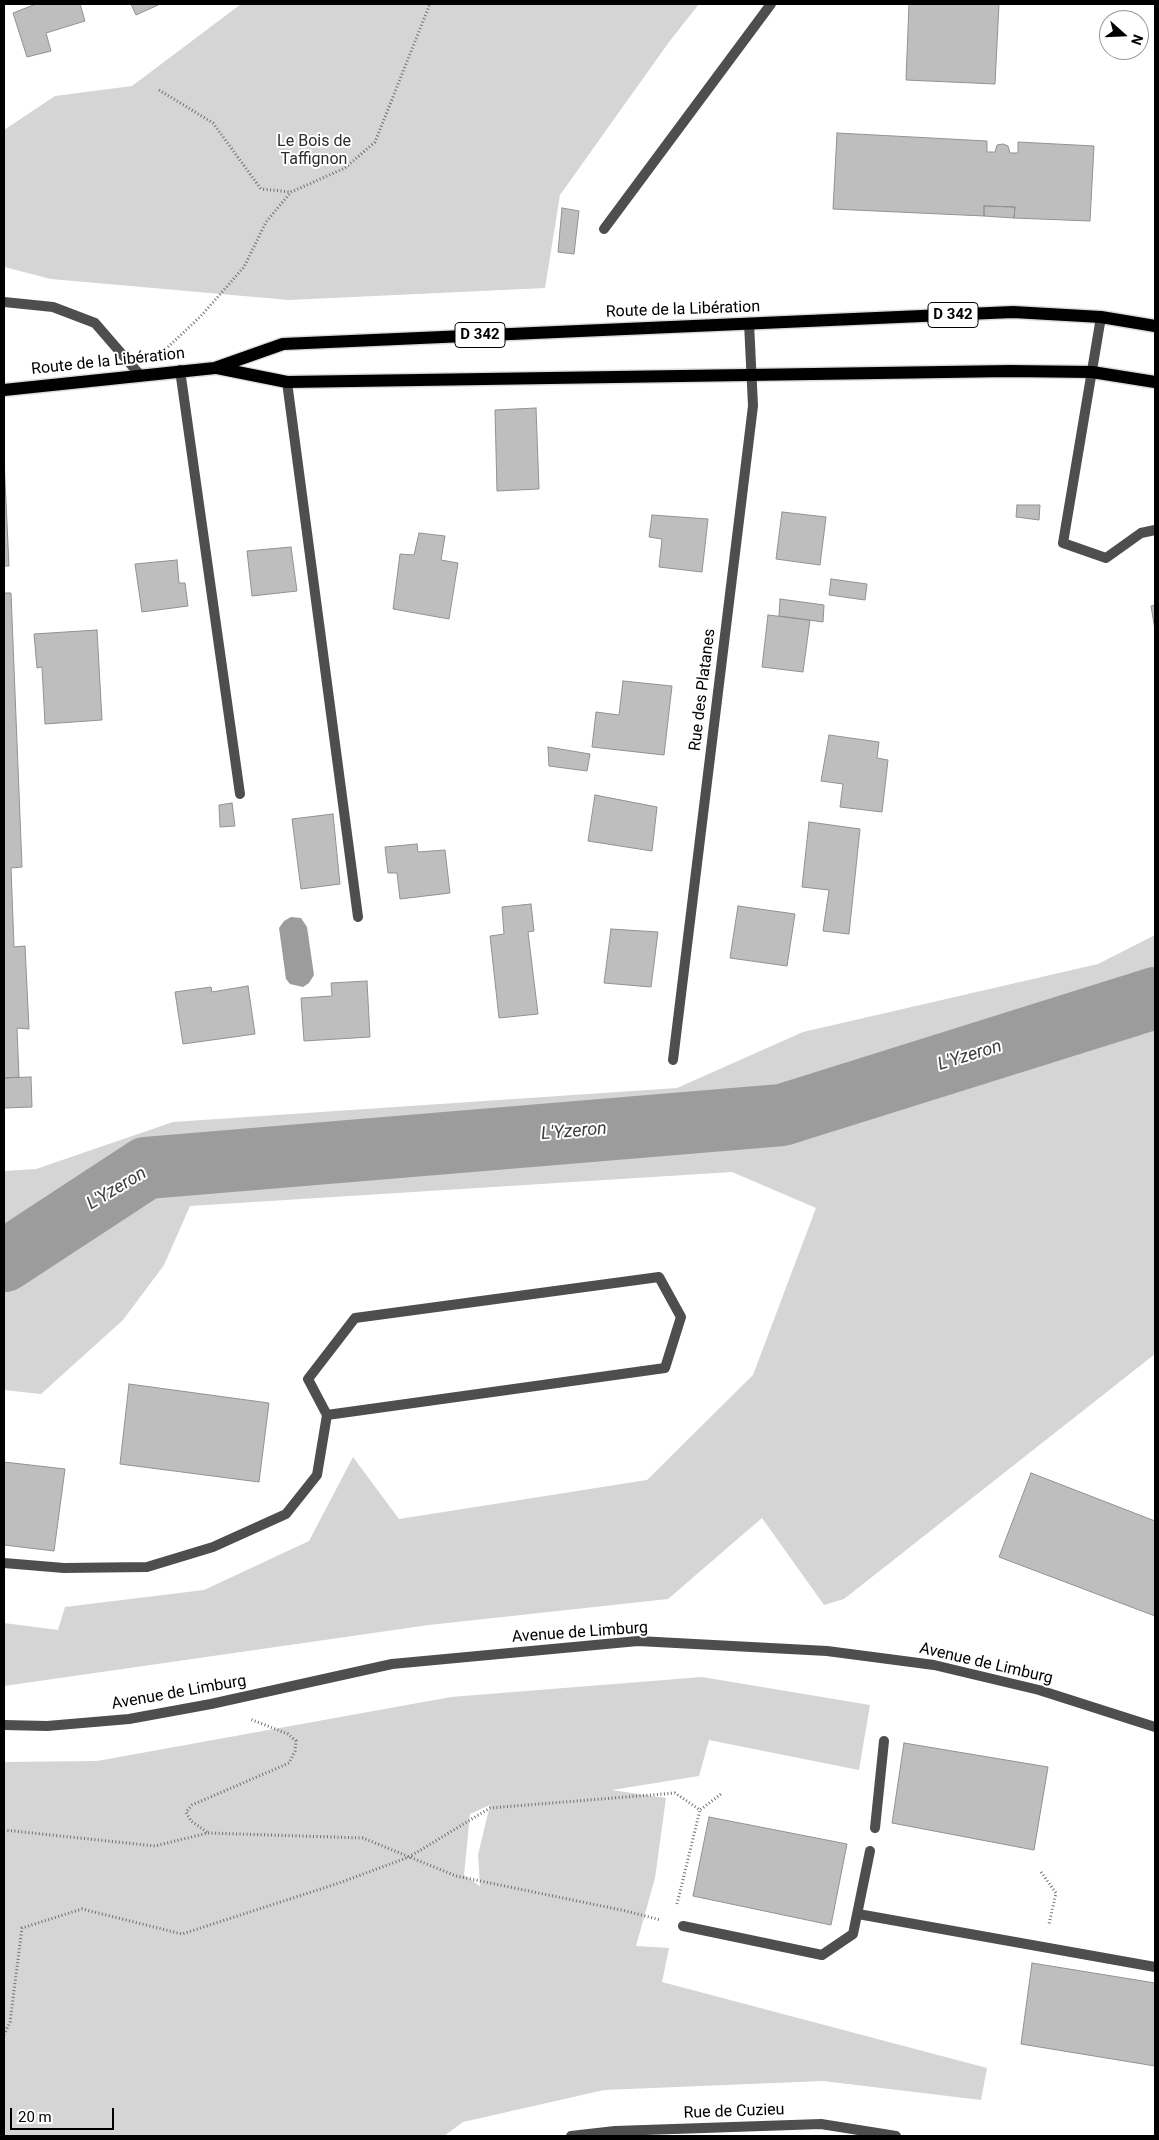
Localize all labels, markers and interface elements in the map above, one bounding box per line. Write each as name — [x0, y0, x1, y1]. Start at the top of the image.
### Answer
north arrow — [1099, 10, 1149, 60]
text: N — [1128, 32, 1146, 47]
park label: Le Bois de Taffignon — [277, 132, 351, 170]
street label: Route de la Libération — [606, 298, 760, 322]
road number: D 342 — [928, 302, 978, 328]
road number: D 342 — [455, 322, 505, 348]
street label: Route de la Libération — [30, 344, 186, 380]
street label: Rue des Platanes — [686, 628, 720, 752]
water label: L'Yzeron — [935, 1036, 1005, 1076]
water label: L'Yzeron — [540, 1118, 608, 1146]
water label: L'Yzeron — [83, 1163, 151, 1215]
street label: Avenue de Limburg — [511, 1619, 649, 1647]
street label: Avenue de Limburg — [917, 1639, 1055, 1689]
street label: Avenue de Limburg — [110, 1672, 248, 1714]
scale bar — [12, 2098, 116, 2130]
street label: Rue de Cuzieu — [683, 2101, 785, 2123]
text: 20 m — [18, 2108, 52, 2126]

